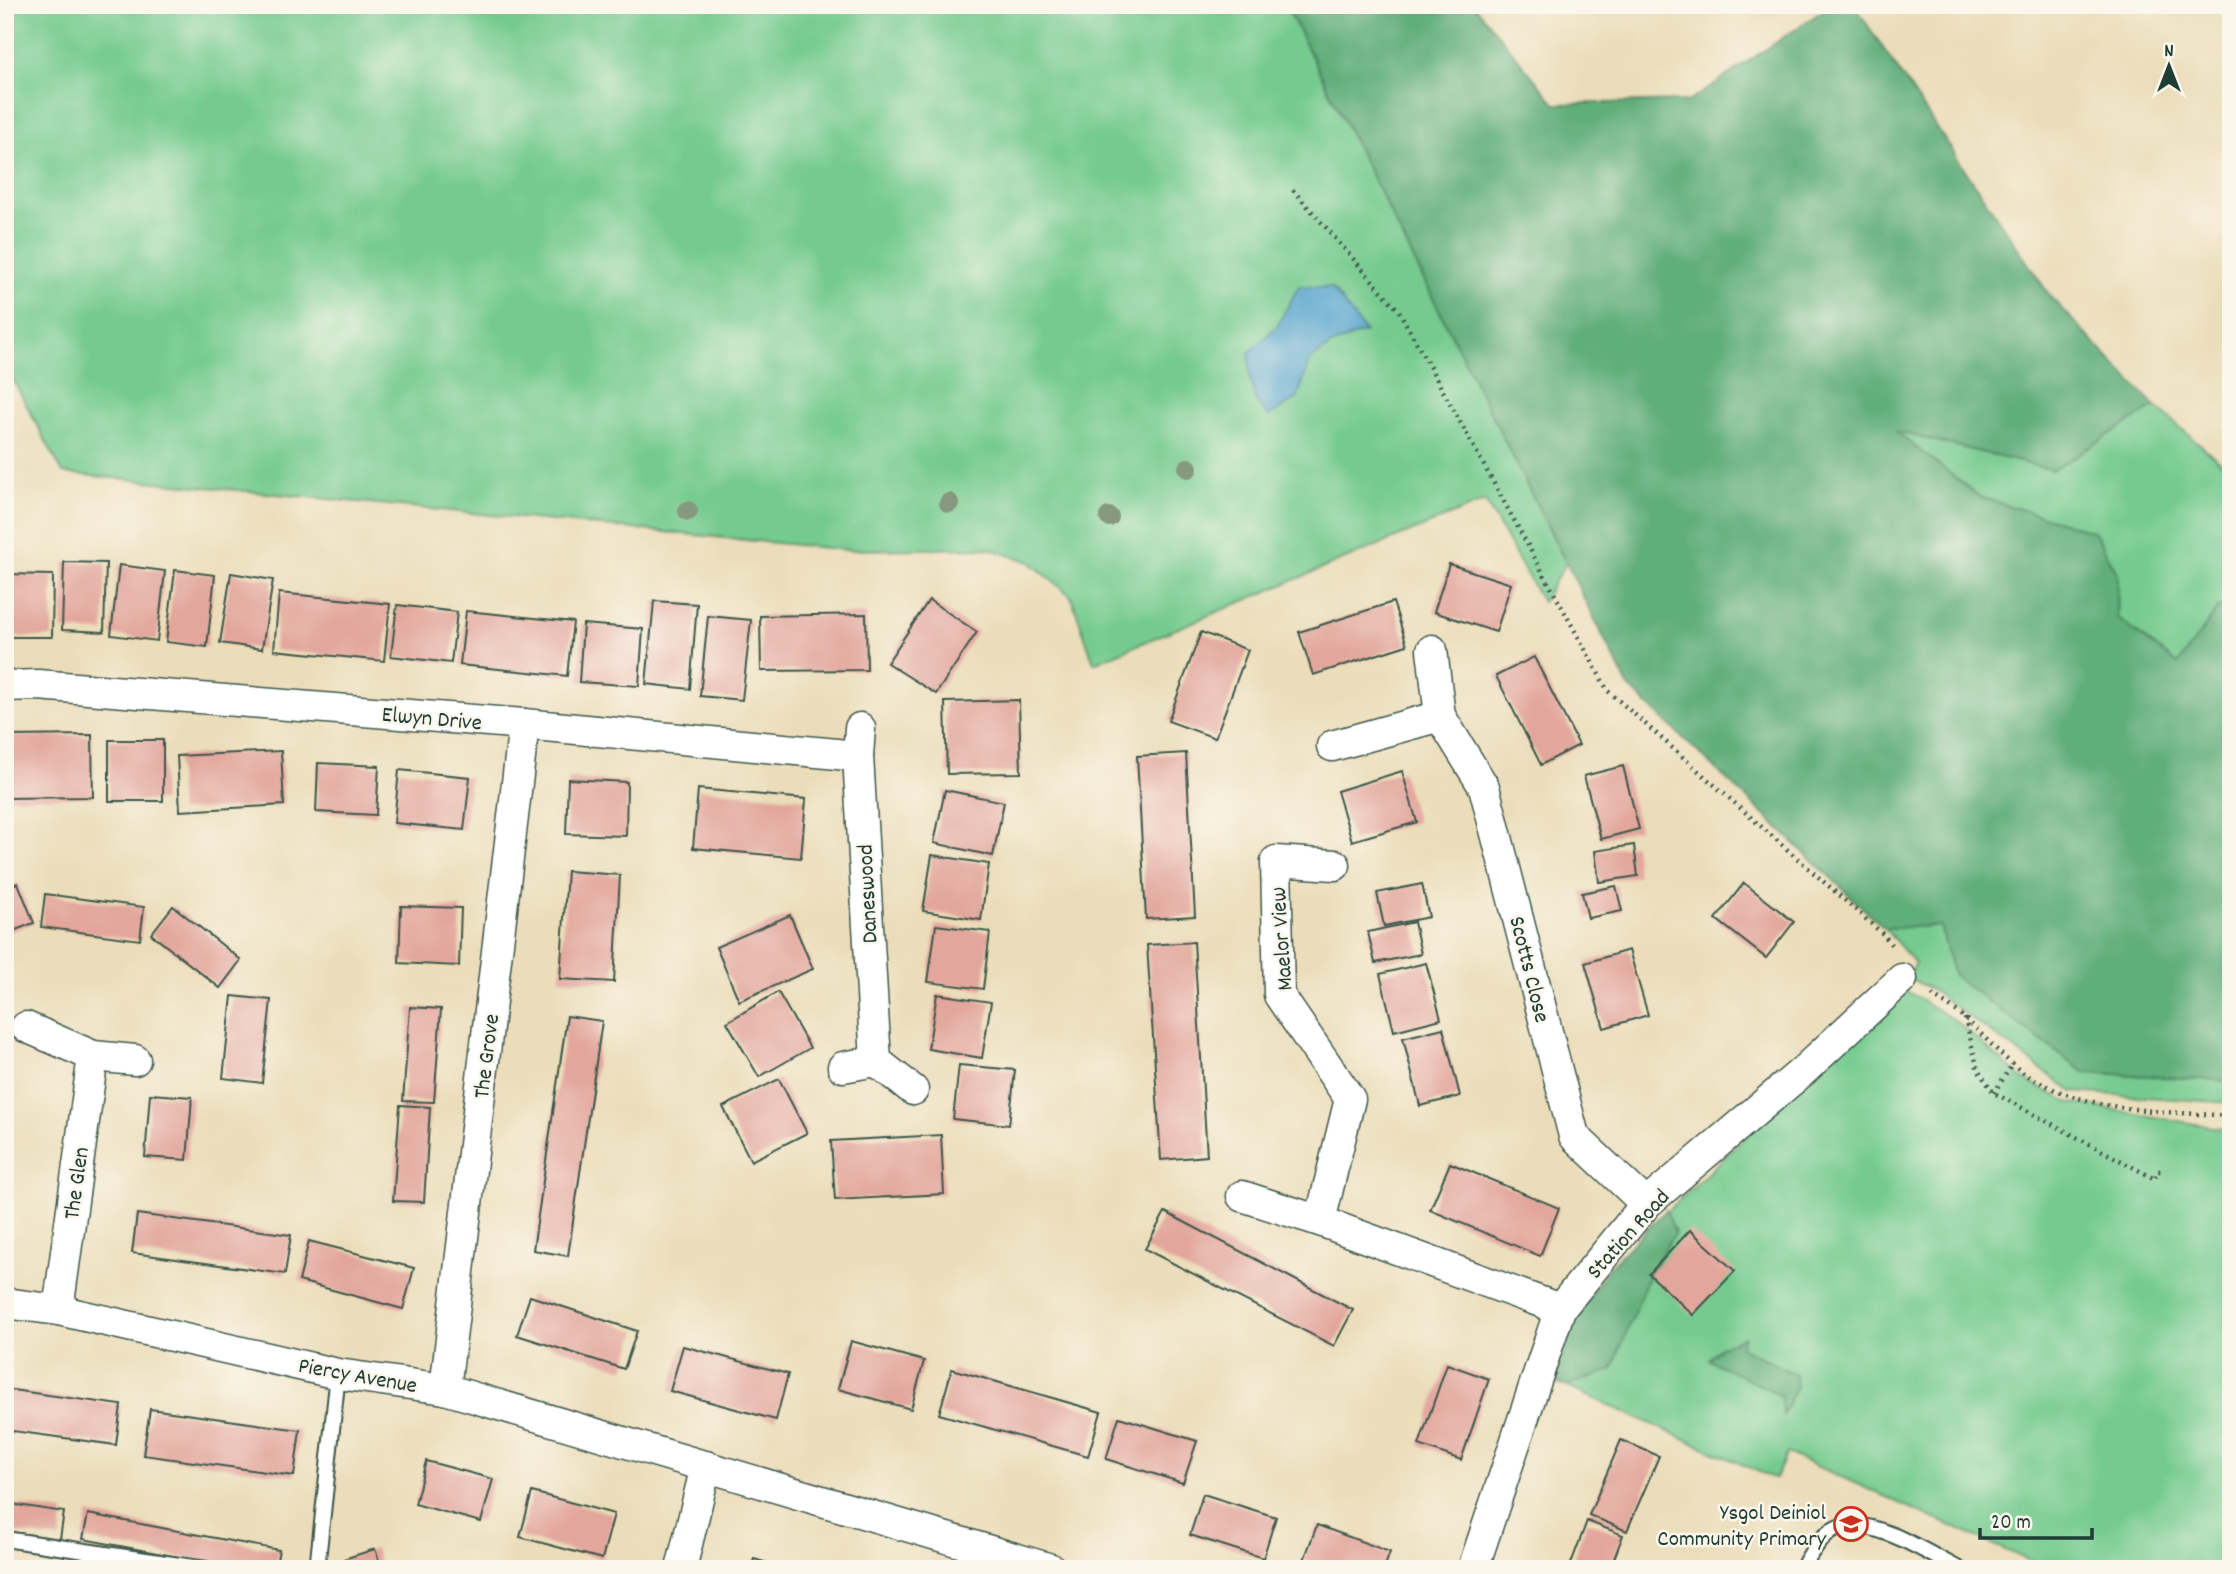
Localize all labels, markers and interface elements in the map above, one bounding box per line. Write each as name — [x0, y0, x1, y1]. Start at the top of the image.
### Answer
north arrow — [2134, 32, 2204, 102]
text: N — [2164, 39, 2174, 66]
street label: Elwyn Drive — [380, 700, 483, 741]
street label: Daneswood — [850, 843, 889, 944]
street label: Maelor View — [1263, 886, 1304, 992]
street label: Scotts Close — [1498, 913, 1557, 1026]
street label: The Grove — [467, 1012, 510, 1101]
street label: The Glen — [57, 1145, 100, 1222]
street label: Station Road — [1580, 1183, 1679, 1288]
street label: Piercy Avenue — [295, 1351, 419, 1404]
scale bar — [1980, 1497, 2092, 1541]
place label: Ysgol Deiniol Community Primary — [1657, 1498, 1827, 1557]
school or university icon: Ysgol Deiniol Community Primary — [1832, 1505, 1870, 1543]
text: 20 m — [1991, 1509, 2031, 1539]

